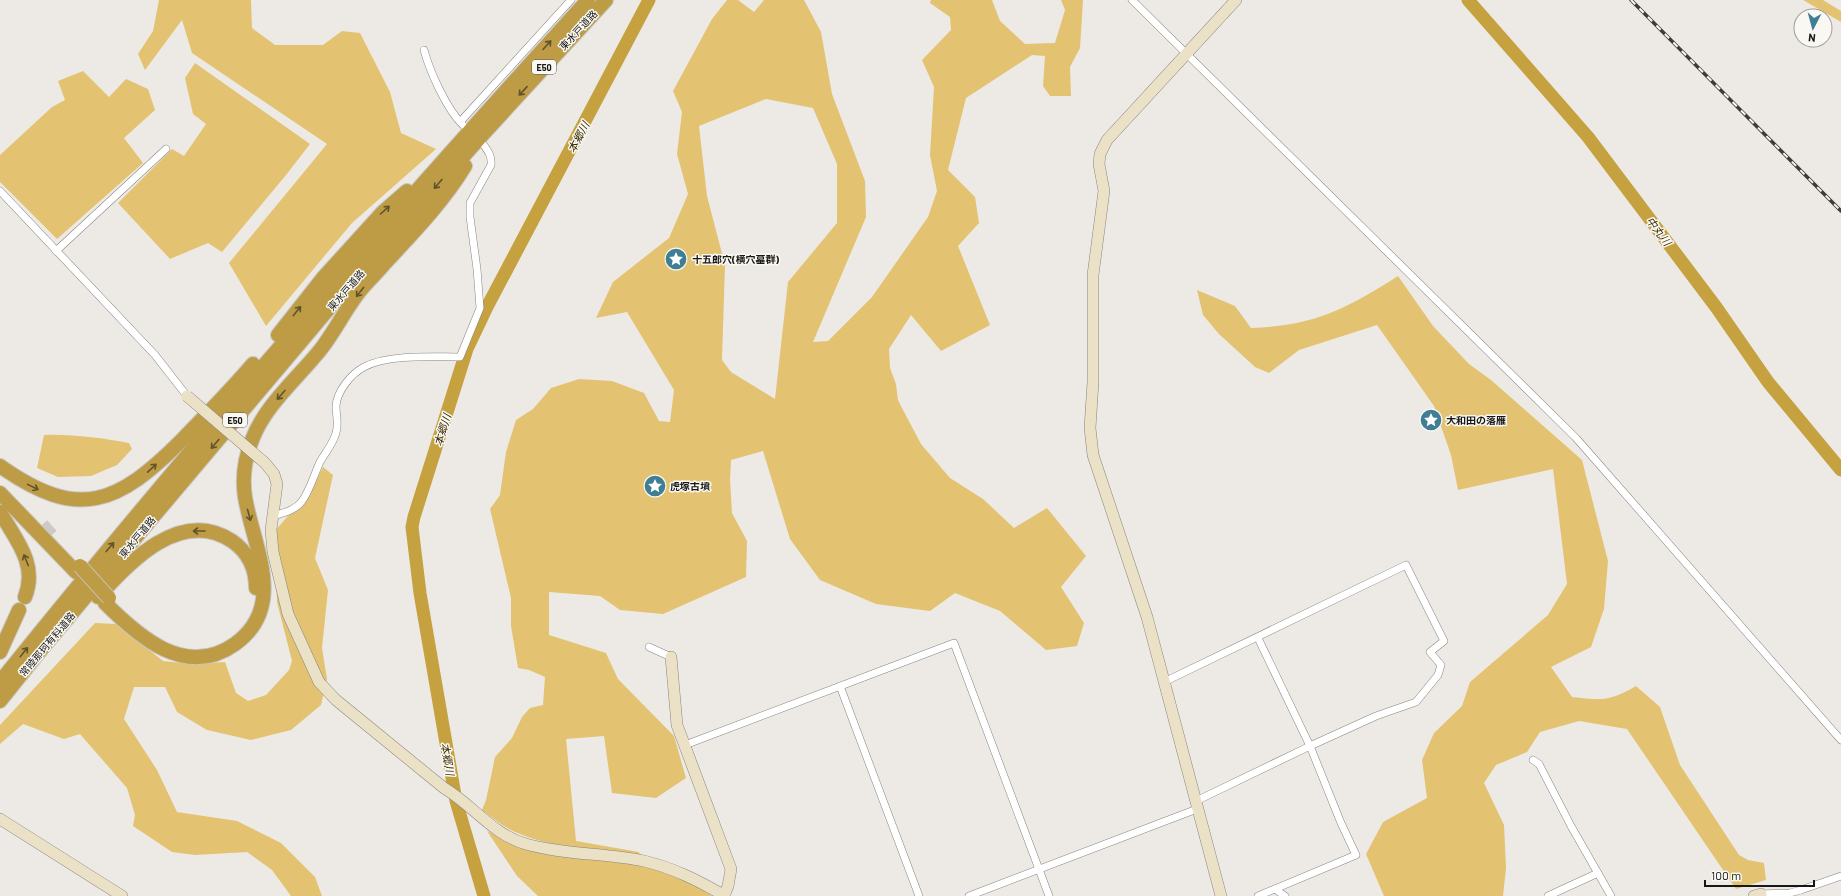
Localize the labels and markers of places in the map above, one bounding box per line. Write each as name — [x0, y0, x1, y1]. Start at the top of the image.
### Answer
place icon: 十五郎穴(横穴墓群) — [663, 246, 689, 272]
place label: 十五郎穴(横穴墓群) — [692, 253, 779, 265]
place icon: 大和田の落雁 — [1418, 407, 1444, 433]
place label: 大和田の落雁 — [1446, 414, 1506, 426]
place icon: 虎塚古墳 — [642, 473, 668, 499]
place label: 虎塚古墳 — [670, 480, 711, 492]

